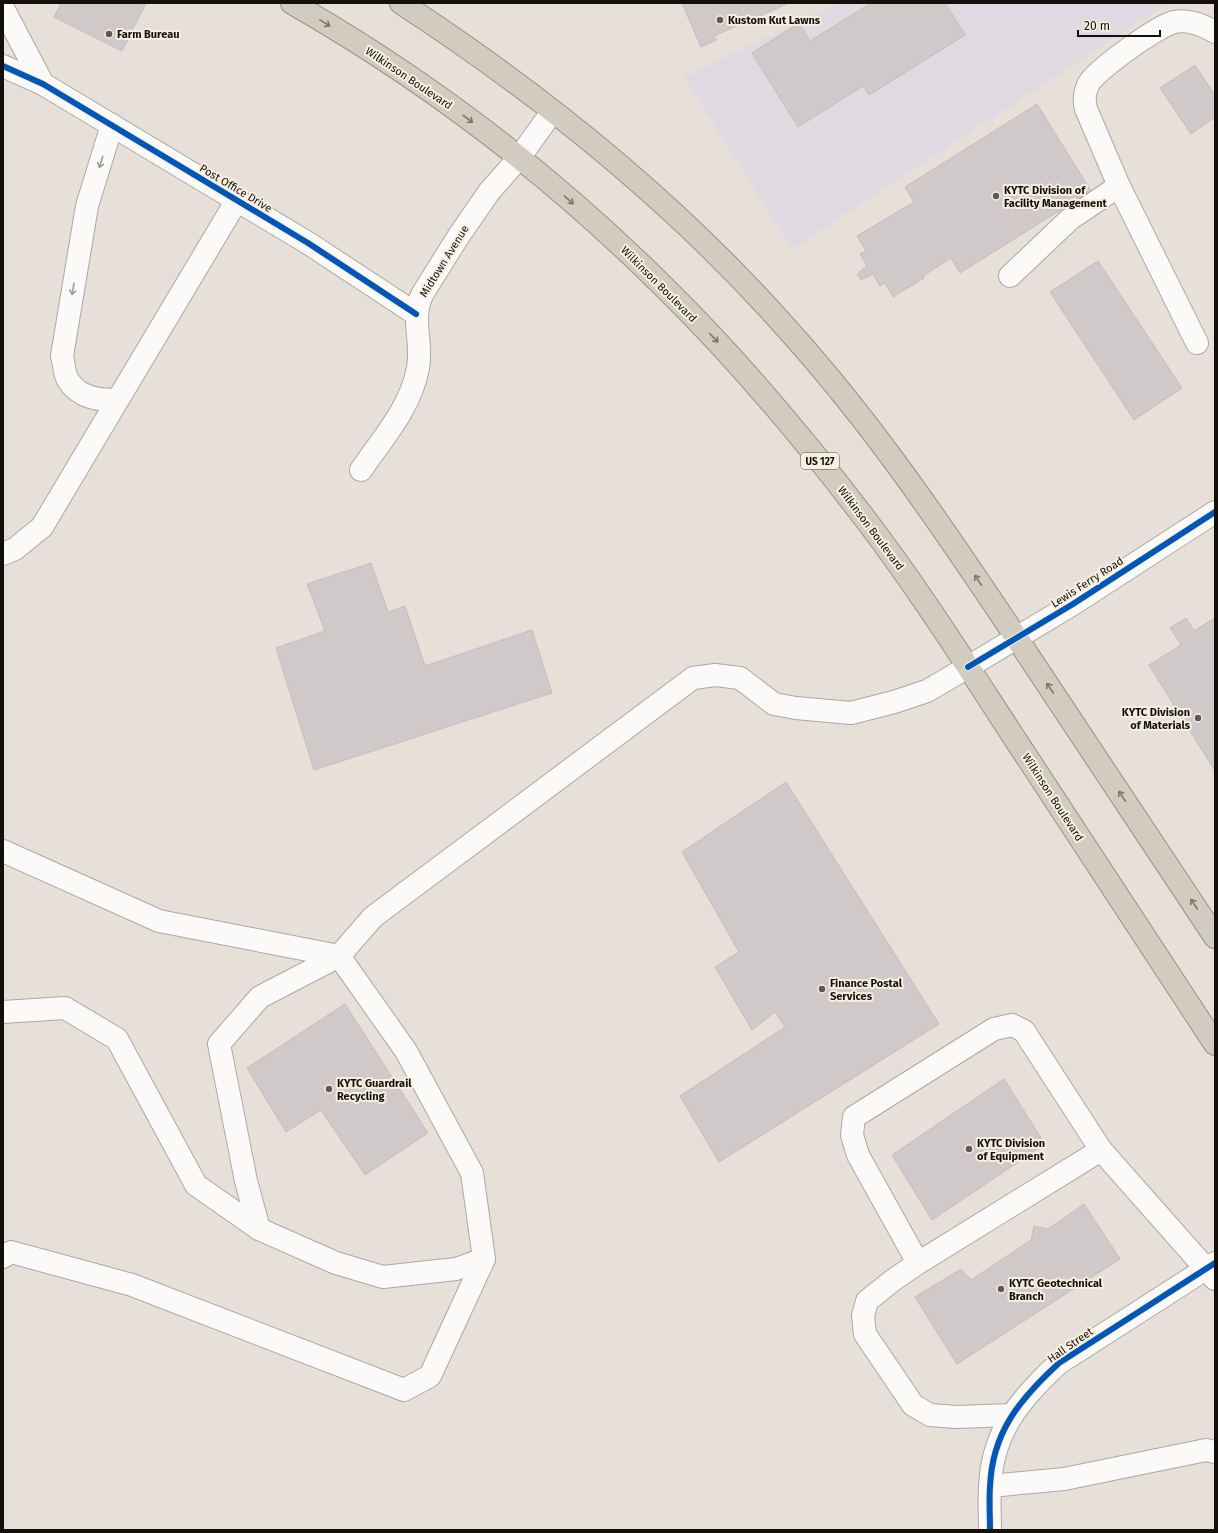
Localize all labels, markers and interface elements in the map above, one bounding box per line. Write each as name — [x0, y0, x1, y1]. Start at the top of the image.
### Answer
scale bar — [1078, 12, 1160, 38]
place label: Kustom Kut Lawns — [728, 14, 821, 27]
marker: Kustom Kut Lawns — [715, 15, 725, 25]
one-way arrow — [319, 19, 330, 27]
text: 20 m — [1084, 19, 1110, 33]
place label: Farm Bureau — [117, 28, 179, 41]
marker: Farm Bureau — [104, 29, 114, 39]
street label: Wilkinson Boulevard — [363, 45, 455, 112]
one-way arrow — [462, 115, 473, 123]
one-way arrow — [97, 156, 104, 169]
street label: Post Office Drive — [197, 162, 274, 215]
place label: KYTC Division of Facility Management — [1004, 184, 1108, 210]
marker: KYTC Division of Facility Management — [991, 191, 1001, 201]
one-way arrow — [564, 195, 574, 204]
street label: Midtown Avenue — [417, 223, 472, 300]
street label: Wilkinson Boulevard — [618, 244, 699, 325]
one-way arrow — [69, 282, 77, 295]
one-way arrow — [709, 333, 718, 343]
road number: US 127 — [801, 453, 839, 469]
street label: Wilkinson Boulevard — [835, 484, 906, 573]
street label: Lewis Ferry Road — [1049, 554, 1126, 611]
one-way arrow — [973, 574, 981, 586]
one-way arrow — [1046, 683, 1054, 694]
place label: KYTC Division of Materials — [1122, 706, 1191, 732]
marker: KYTC Division of Materials — [1193, 713, 1203, 723]
street label: Wilkinson Boulevard — [1019, 751, 1086, 844]
one-way arrow — [1118, 791, 1126, 802]
one-way arrow — [1189, 899, 1198, 910]
place label: Finance Postal Services — [830, 977, 903, 1003]
marker: Finance Postal Services — [817, 984, 827, 994]
place label: KYTC Guardrail Recycling — [337, 1077, 412, 1103]
marker: KYTC Guardrail Recycling — [324, 1084, 334, 1094]
place label: KYTC Division of Equipment — [977, 1137, 1045, 1163]
marker: KYTC Division of Equipment — [964, 1144, 974, 1154]
place label: KYTC Geotechnical Branch — [1009, 1277, 1103, 1303]
marker: KYTC Geotechnical Branch — [996, 1284, 1006, 1294]
street label: Hall Street — [1045, 1325, 1096, 1366]

